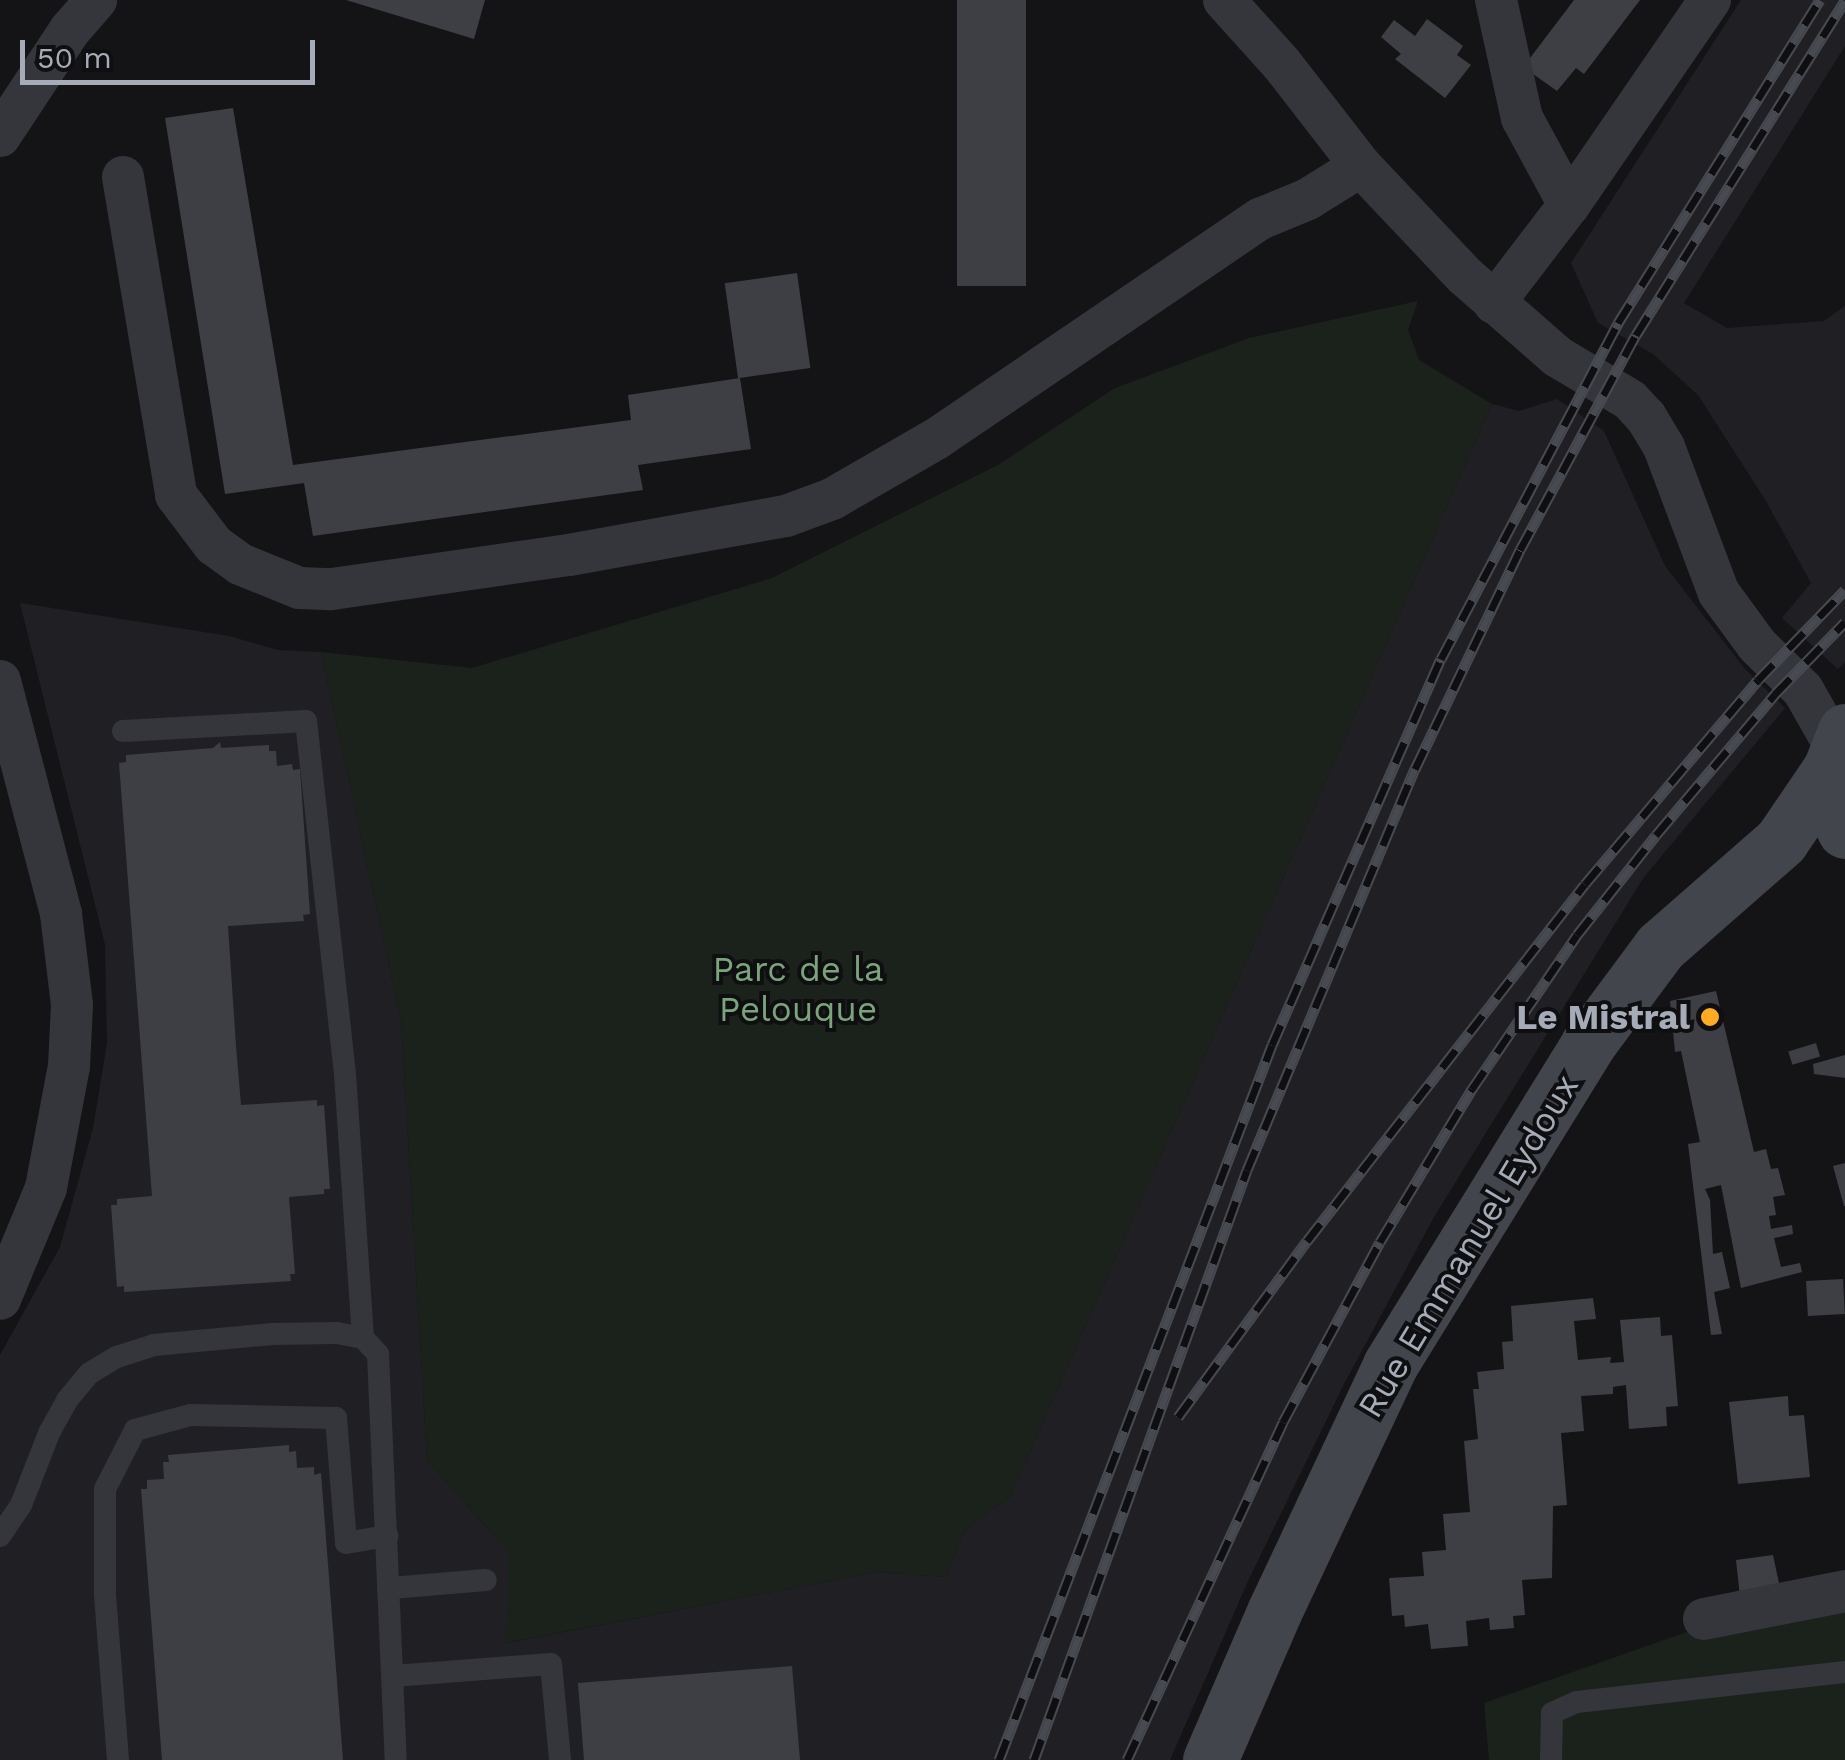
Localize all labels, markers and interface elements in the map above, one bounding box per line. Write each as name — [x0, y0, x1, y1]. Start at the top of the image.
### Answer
scale bar — [25, 20, 320, 82]
text: 50 m — [37, 40, 112, 75]
park label: Parc de la Pelouque — [712, 948, 884, 1030]
place label: Le Mistral — [1516, 996, 1690, 1038]
marker: Le Mistral — [1699, 1006, 1721, 1028]
street label: Rue Emmanuel Eydoux — [1349, 1066, 1587, 1426]

